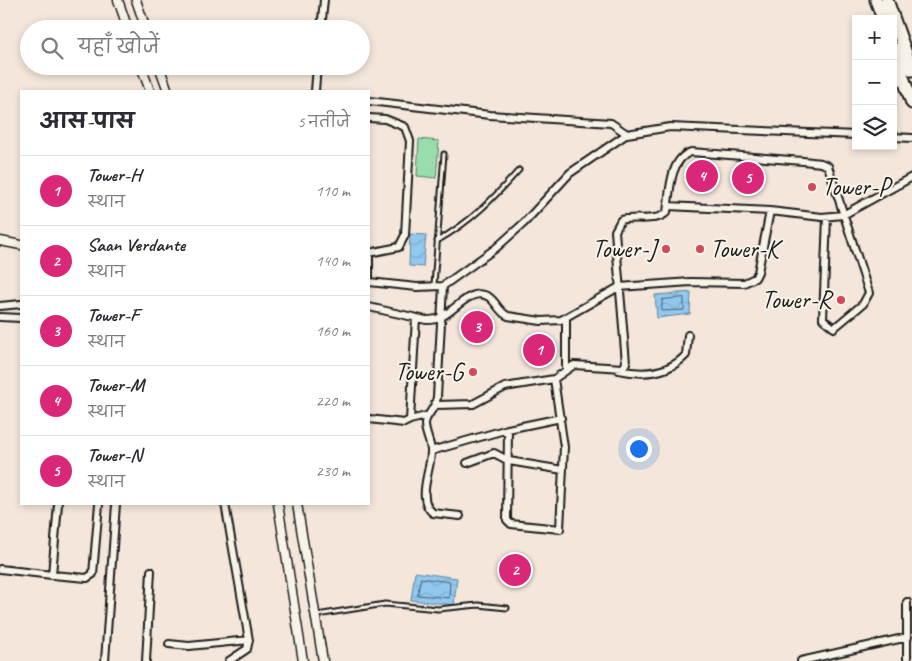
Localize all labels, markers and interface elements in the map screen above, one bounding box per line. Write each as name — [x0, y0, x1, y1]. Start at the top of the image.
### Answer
map controls — [852, 15, 897, 150]
button: + — [852, 15, 897, 60]
search box — [20, 20, 370, 75]
icon: search — [38, 34, 66, 62]
text: यहाँ खोजें — [78, 35, 159, 59]
button: − — [852, 60, 897, 105]
button: layers — [852, 105, 897, 150]
text: आस-पास — [40, 108, 134, 134]
text: 5 नतीजे — [297, 112, 350, 132]
pin: 4 — [686, 157, 718, 195]
pin: 5 — [732, 159, 764, 197]
text: Tower-H — [87, 163, 141, 187]
place label: Tower-P — [822, 171, 893, 203]
text: 1 — [52, 181, 60, 201]
text: 110 m — [316, 181, 350, 201]
marker: Tower-P — [806, 181, 818, 193]
text: स्थान — [87, 192, 125, 212]
text: Saan Verdante — [87, 233, 185, 257]
place label: Tower-J — [592, 233, 660, 265]
place label: Tower-K — [710, 233, 783, 265]
marker: Tower-J — [660, 243, 672, 255]
marker: Tower-K — [694, 243, 706, 255]
text: 2 — [52, 251, 60, 271]
text: 140 m — [316, 251, 350, 271]
text: स्थान — [87, 262, 125, 282]
place label: Tower-R — [762, 284, 834, 316]
marker: Tower-R — [835, 294, 847, 306]
text: Tower-F — [87, 303, 139, 327]
pin: 3 — [461, 308, 493, 346]
text: 3 — [52, 321, 60, 341]
text: 160 m — [316, 321, 350, 341]
pin: 1 — [523, 331, 555, 369]
text: स्थान — [87, 332, 125, 352]
place label: Tower-G — [395, 356, 466, 388]
marker: Tower-G — [467, 366, 479, 378]
text: Tower-M — [87, 373, 144, 397]
text: 4 — [52, 391, 60, 411]
text: 220 m — [316, 391, 350, 411]
text: स्थान — [87, 402, 125, 422]
your location — [626, 436, 652, 462]
text: Tower-N — [87, 443, 142, 467]
text: 5 — [53, 461, 59, 481]
text: 230 m — [316, 461, 350, 481]
text: स्थान — [87, 472, 125, 492]
pin: 2 — [499, 551, 531, 589]

